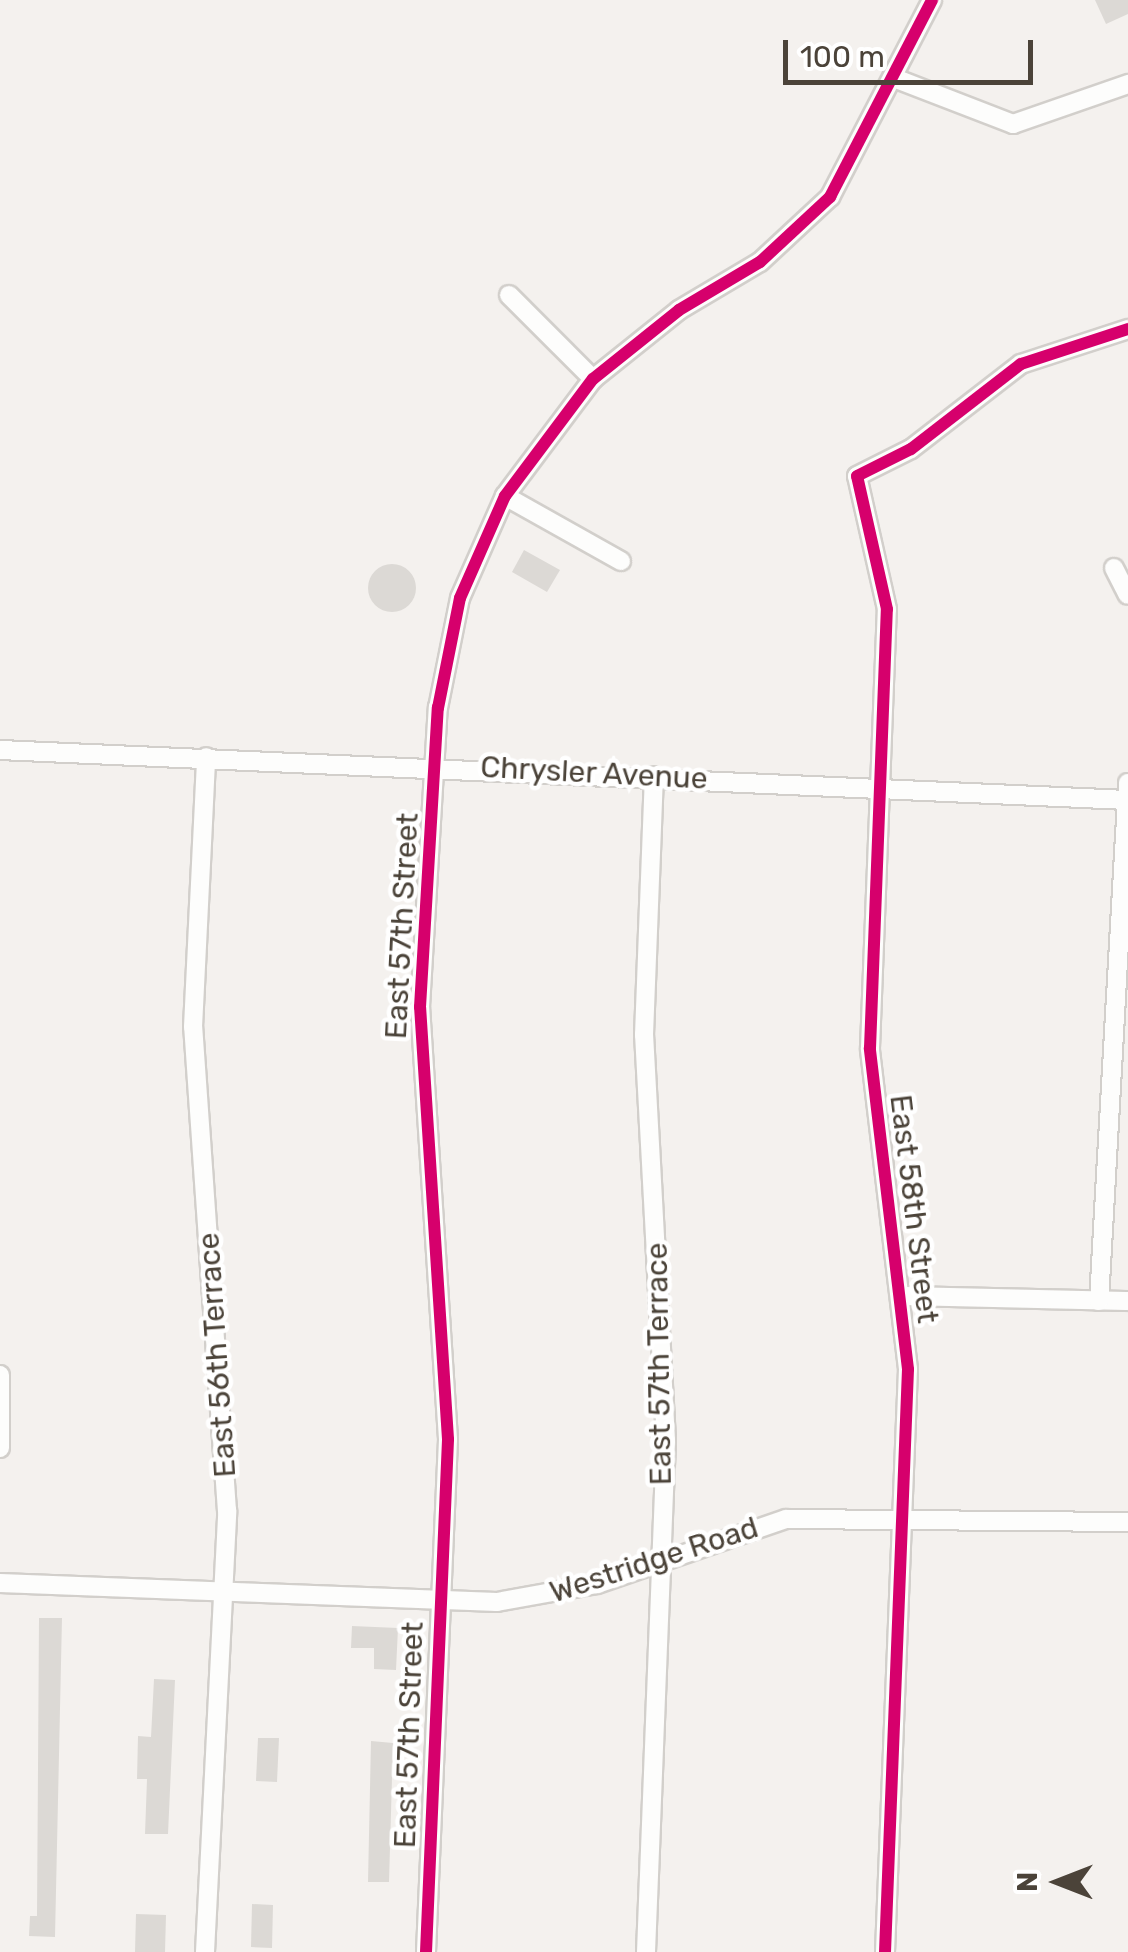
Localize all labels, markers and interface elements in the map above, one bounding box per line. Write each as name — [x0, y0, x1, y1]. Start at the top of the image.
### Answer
scale bar — [788, 20, 1038, 82]
text: 100 m — [800, 39, 885, 75]
street label: Chrysler Avenue — [479, 749, 709, 797]
street label: East 57th Street — [378, 812, 426, 1040]
street label: East 58th Street — [882, 1093, 946, 1325]
street label: East 56th Terrace — [190, 1231, 244, 1479]
street label: East 57th Terrace — [639, 1242, 679, 1486]
street label: Westridge Road — [545, 1509, 763, 1611]
street label: East 57th Street — [387, 1621, 431, 1849]
north arrow — [1008, 1832, 1108, 1932]
text: N — [1011, 1872, 1044, 1892]

